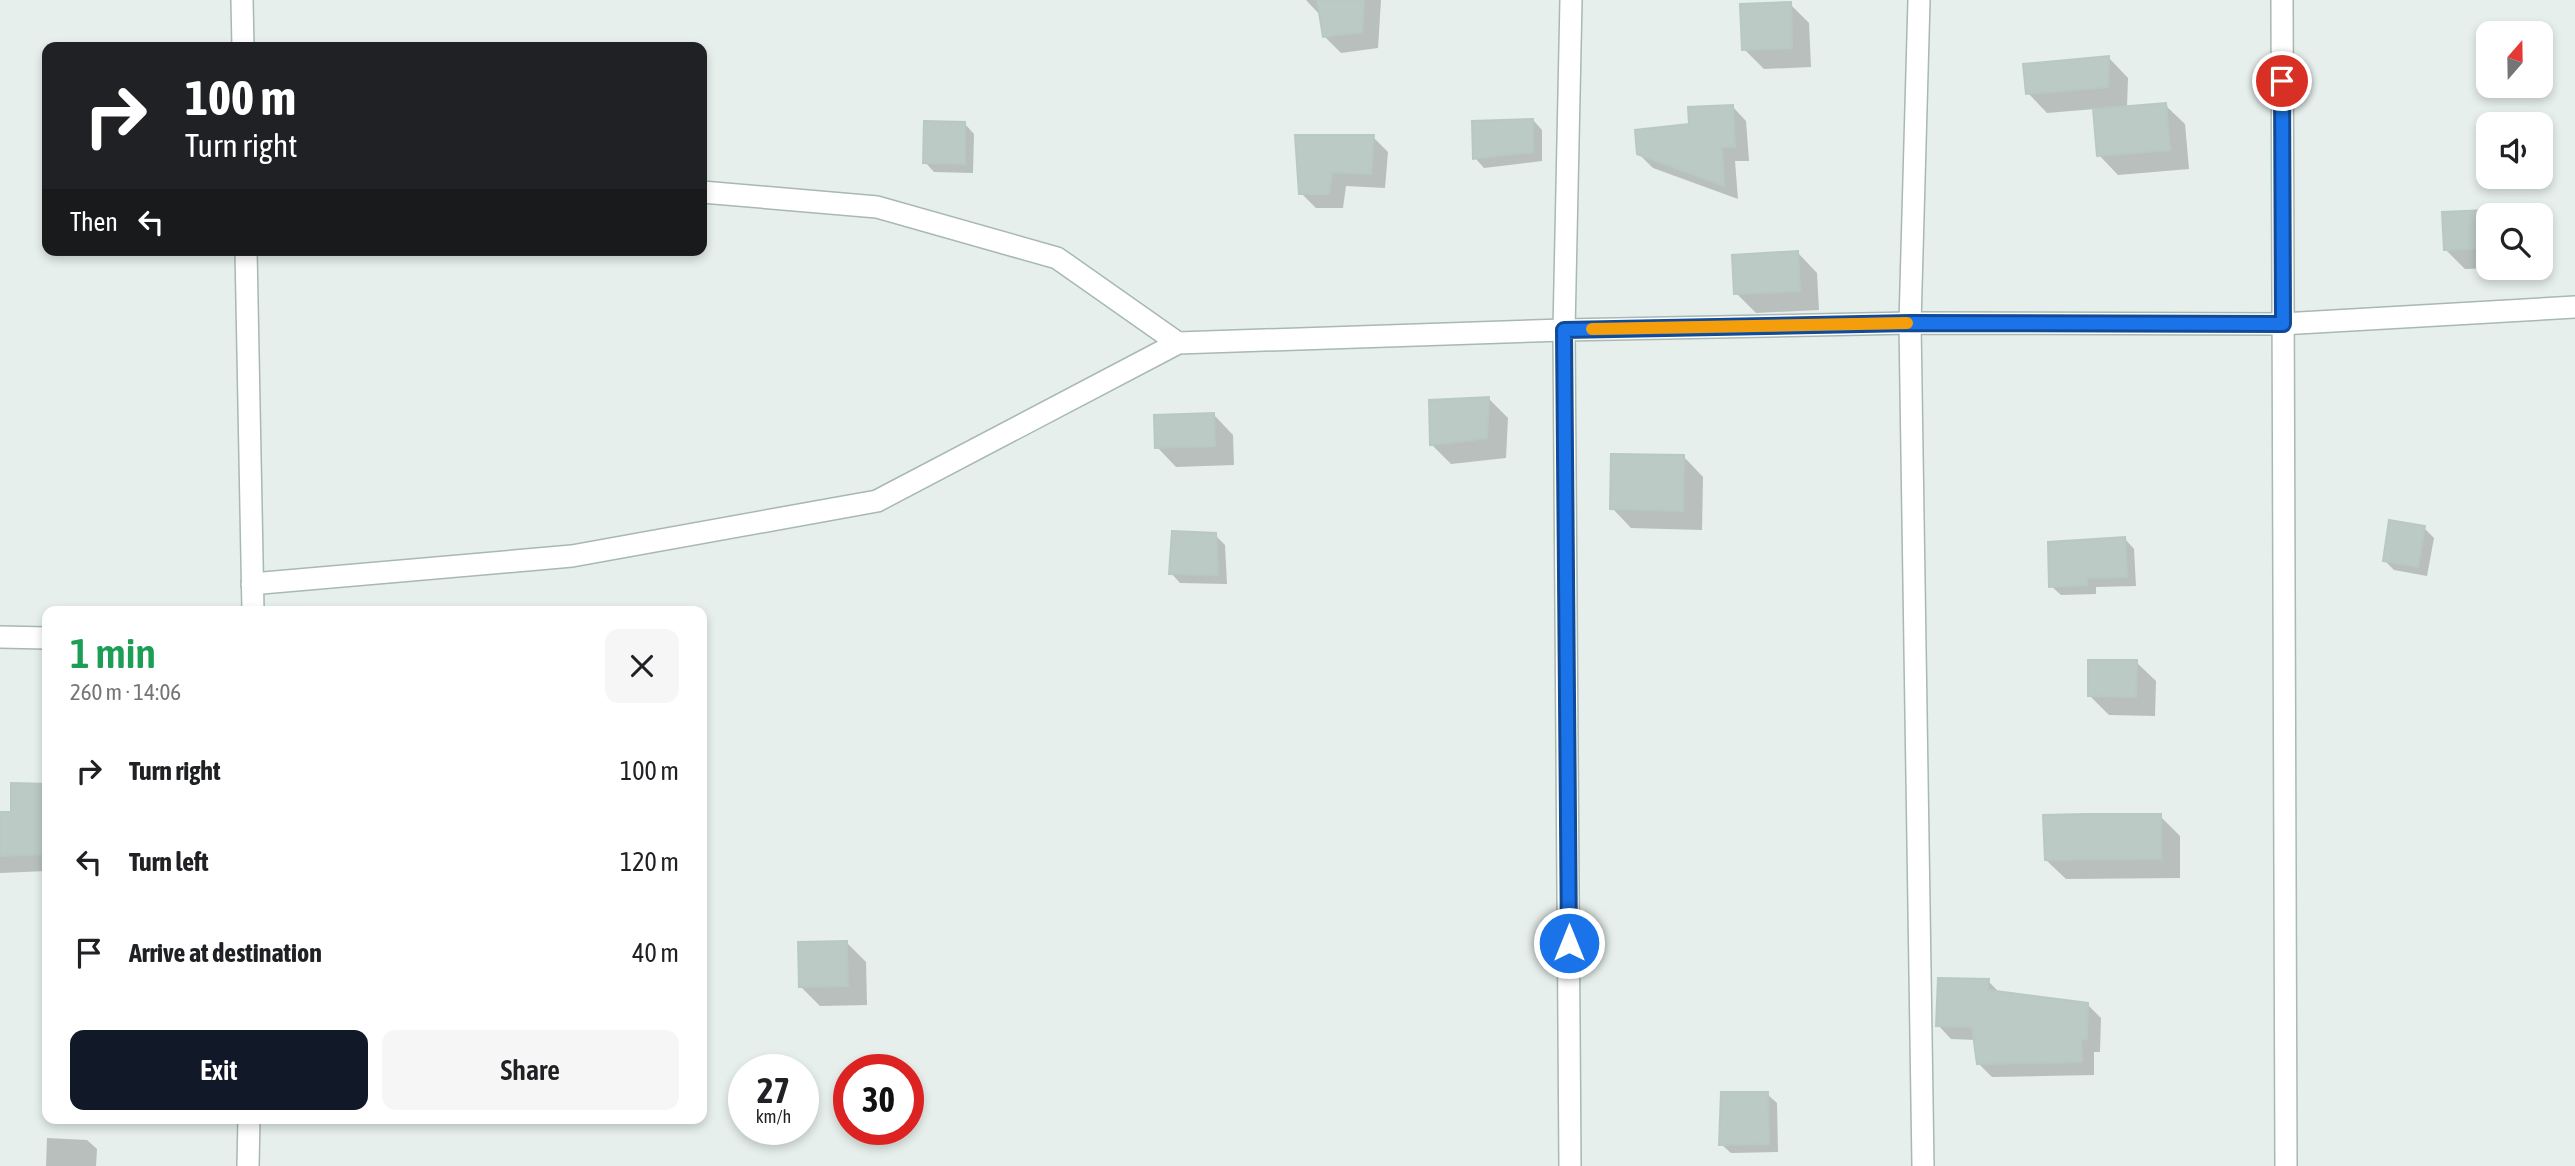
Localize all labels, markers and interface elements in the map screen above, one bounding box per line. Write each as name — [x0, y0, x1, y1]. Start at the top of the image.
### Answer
north arrow — [2476, 21, 2553, 98]
map controls — [2476, 21, 2553, 280]
pin — [2252, 51, 2312, 111]
icon: arrive — [2263, 62, 2301, 100]
text: 100 m — [185, 69, 296, 125]
icon: right — [70, 70, 161, 161]
button: sound — [2476, 112, 2553, 189]
text: Turn right — [185, 127, 298, 164]
icon: left — [132, 203, 170, 241]
button: search — [2476, 203, 2553, 280]
text: Then — [70, 207, 118, 237]
text: 1 min — [70, 629, 156, 677]
button: close — [605, 629, 679, 703]
text: 260 m · 14:06 — [70, 679, 181, 705]
icon: right — [70, 752, 108, 790]
text: Turn right — [129, 756, 220, 786]
text: 100 m — [620, 756, 679, 786]
icon: left — [70, 843, 108, 881]
text: Turn left — [129, 847, 209, 877]
text: 120 m — [620, 847, 679, 877]
position arrow — [1532, 906, 1606, 980]
icon: arrive — [70, 934, 108, 972]
text: Arrive at destination — [129, 938, 322, 968]
text: 40 m — [632, 938, 679, 968]
button: Exit — [70, 1030, 368, 1110]
button: Share — [382, 1030, 679, 1110]
speed limit sign: 30 — [833, 1054, 924, 1145]
text: 27 — [757, 1070, 790, 1110]
text: km/h — [756, 1106, 791, 1127]

